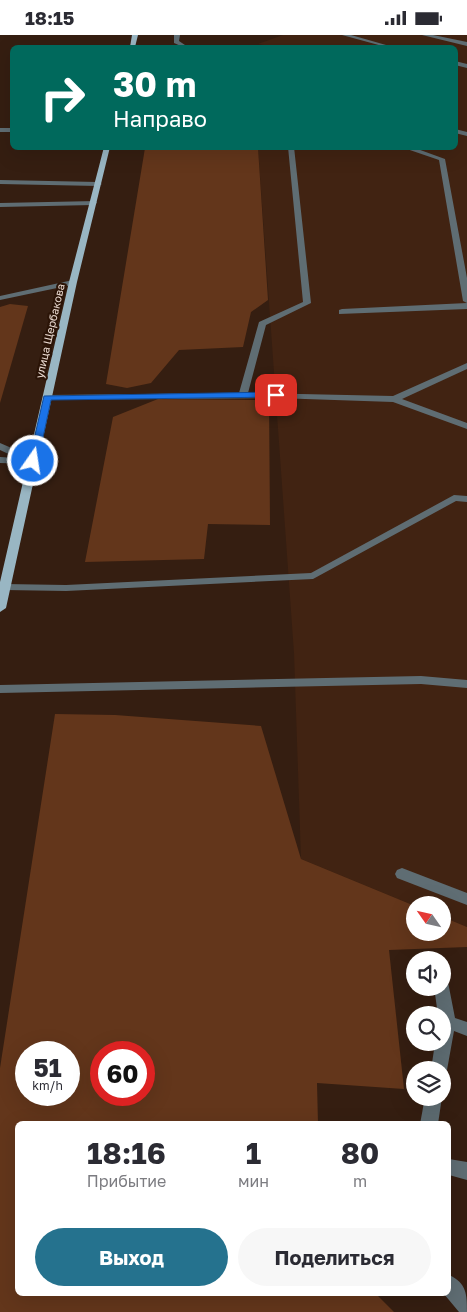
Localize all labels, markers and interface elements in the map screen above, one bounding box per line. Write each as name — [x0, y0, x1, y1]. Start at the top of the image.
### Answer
text: 18:15 — [25, 6, 74, 29]
text: 30 m — [113, 63, 196, 105]
icon: right — [30, 65, 95, 130]
text: Направо — [113, 105, 207, 132]
street label: улица Щербакова — [32, 282, 67, 380]
pin — [255, 374, 297, 416]
icon: arrive — [262, 381, 290, 409]
position arrow — [6.0, 434, 58.0, 486]
north arrow — [406, 896, 451, 941]
map controls — [406, 896, 451, 1106]
button: sound — [406, 951, 451, 996]
button: search — [406, 1006, 451, 1051]
speed limit sign: 60 — [90, 1041, 155, 1106]
text: 51 — [33, 1052, 62, 1083]
button: layers — [406, 1061, 451, 1106]
text: km/h — [32, 1078, 63, 1093]
text: 18:16 — [87, 1135, 166, 1171]
text: 1 — [246, 1135, 261, 1171]
text: 80 — [341, 1135, 379, 1171]
text: Прибытие — [87, 1171, 166, 1191]
text: мин — [238, 1171, 269, 1191]
text: m — [353, 1171, 367, 1191]
button: Выход — [35, 1228, 228, 1286]
button: Поделиться — [238, 1228, 431, 1286]

